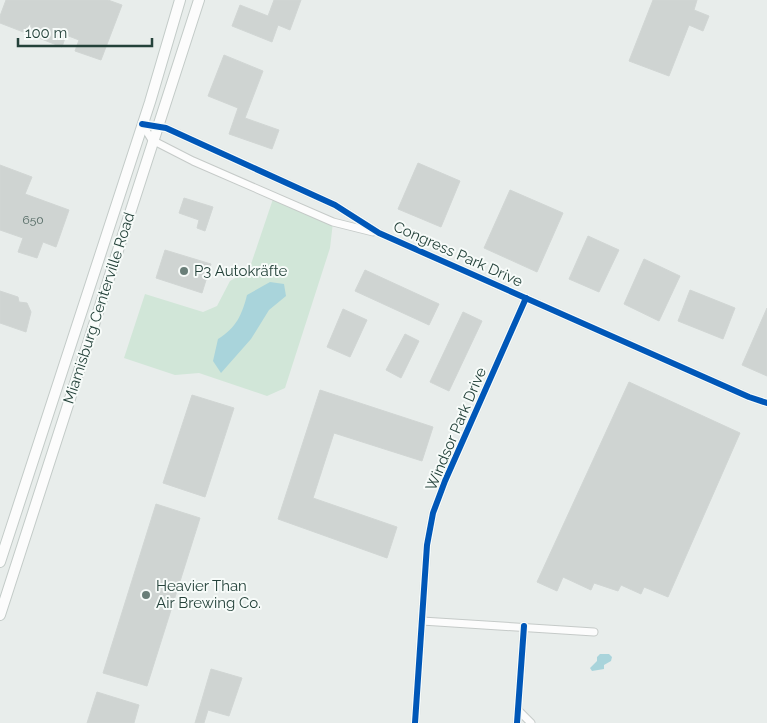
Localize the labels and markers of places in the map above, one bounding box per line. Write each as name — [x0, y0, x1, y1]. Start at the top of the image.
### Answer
place label: P3 Autokräfte — [194, 262, 288, 280]
marker: P3 Autokräfte — [178, 265, 190, 277]
place label: Heavier Than Air Brewing Co. — [156, 577, 261, 612]
marker: Heavier Than Air Brewing Co. — [140, 589, 152, 601]

